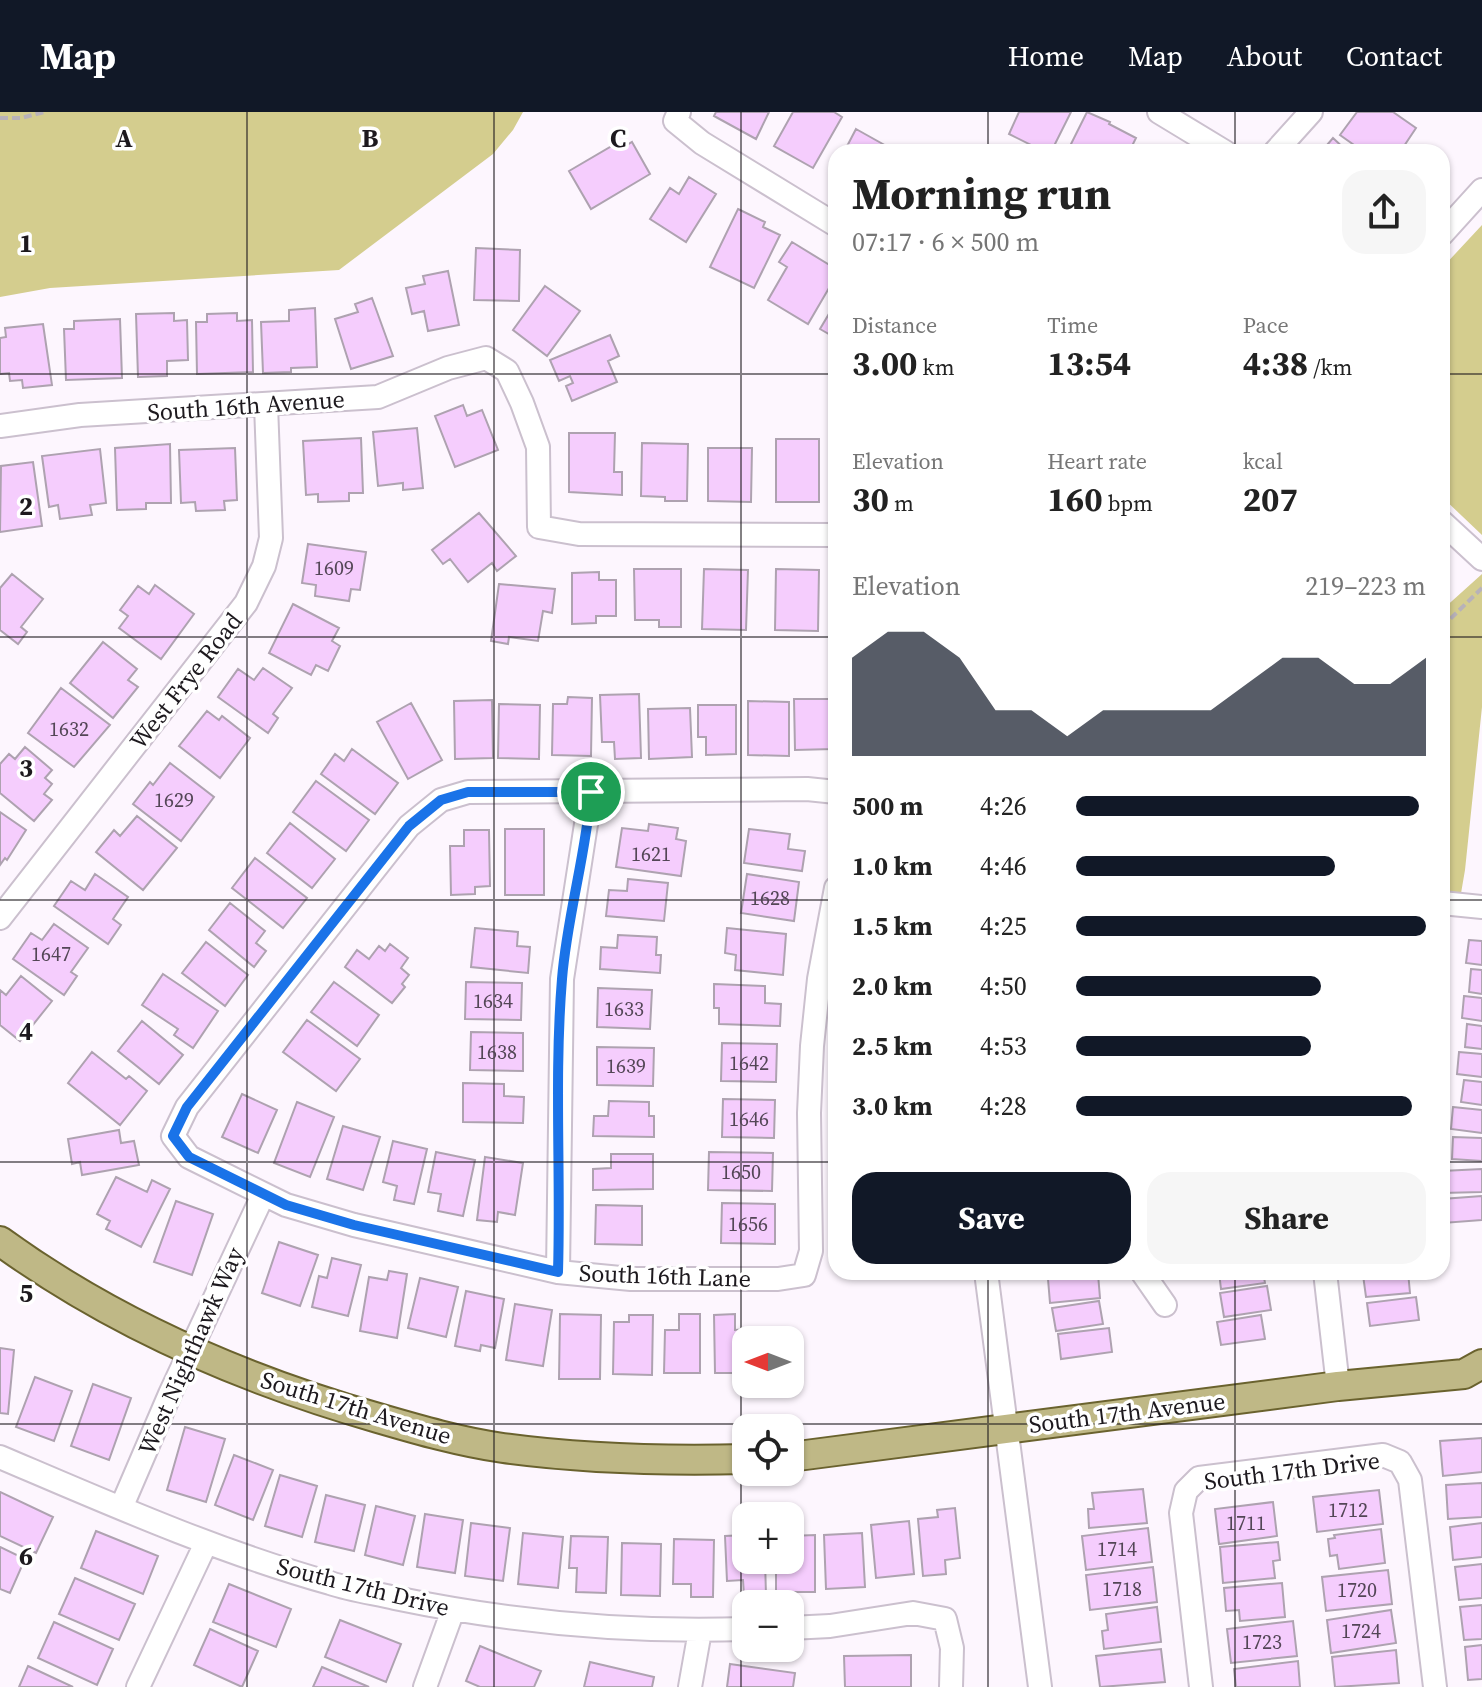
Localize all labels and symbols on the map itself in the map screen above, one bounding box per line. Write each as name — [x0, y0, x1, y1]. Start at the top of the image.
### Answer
text: A — [115, 120, 133, 156]
text: B — [362, 120, 379, 156]
text: C — [610, 120, 626, 156]
text: 1 — [19, 225, 33, 261]
street label: South 16th Avenue — [146, 382, 346, 429]
text: 2 — [19, 488, 33, 524]
house number: 1609 — [314, 554, 354, 582]
street label: West Frye Road — [122, 605, 250, 756]
house number: 1632 — [49, 715, 89, 743]
text: 3 — [19, 750, 33, 786]
pin — [557, 758, 625, 826]
house number: 1629 — [154, 786, 194, 814]
house number: 1621 — [631, 840, 671, 868]
house number: 1628 — [750, 884, 790, 912]
house number: 1647 — [31, 940, 71, 968]
house number: 1634 — [473, 987, 513, 1015]
house number: 1633 — [604, 995, 644, 1023]
text: 4 — [19, 1013, 33, 1049]
house number: 1638 — [477, 1038, 517, 1066]
house number: 1642 — [729, 1049, 769, 1077]
house number: 1639 — [606, 1052, 646, 1080]
house number: 1646 — [729, 1105, 769, 1133]
house number: 1650 — [721, 1158, 761, 1186]
house number: 1656 — [728, 1210, 768, 1238]
street label: West Nighthawk Way — [130, 1241, 252, 1460]
street label: South 16th Lane — [578, 1256, 752, 1295]
text: 5 — [19, 1275, 33, 1311]
north arrow — [732, 1326, 804, 1398]
street label: South 17th Avenue — [257, 1363, 455, 1452]
street label: South 17th Avenue — [1027, 1384, 1227, 1441]
street label: South 17th Drive — [1202, 1443, 1382, 1498]
house number: 1712 — [1328, 1496, 1368, 1524]
house number: 1711 — [1226, 1509, 1266, 1537]
house number: 1714 — [1097, 1535, 1137, 1563]
text: 6 — [19, 1538, 33, 1574]
street label: South 17th Drive — [273, 1549, 453, 1624]
house number: 1718 — [1102, 1575, 1142, 1603]
house number: 1720 — [1337, 1576, 1377, 1604]
house number: 1724 — [1341, 1617, 1381, 1645]
house number: 1723 — [1242, 1628, 1282, 1656]

